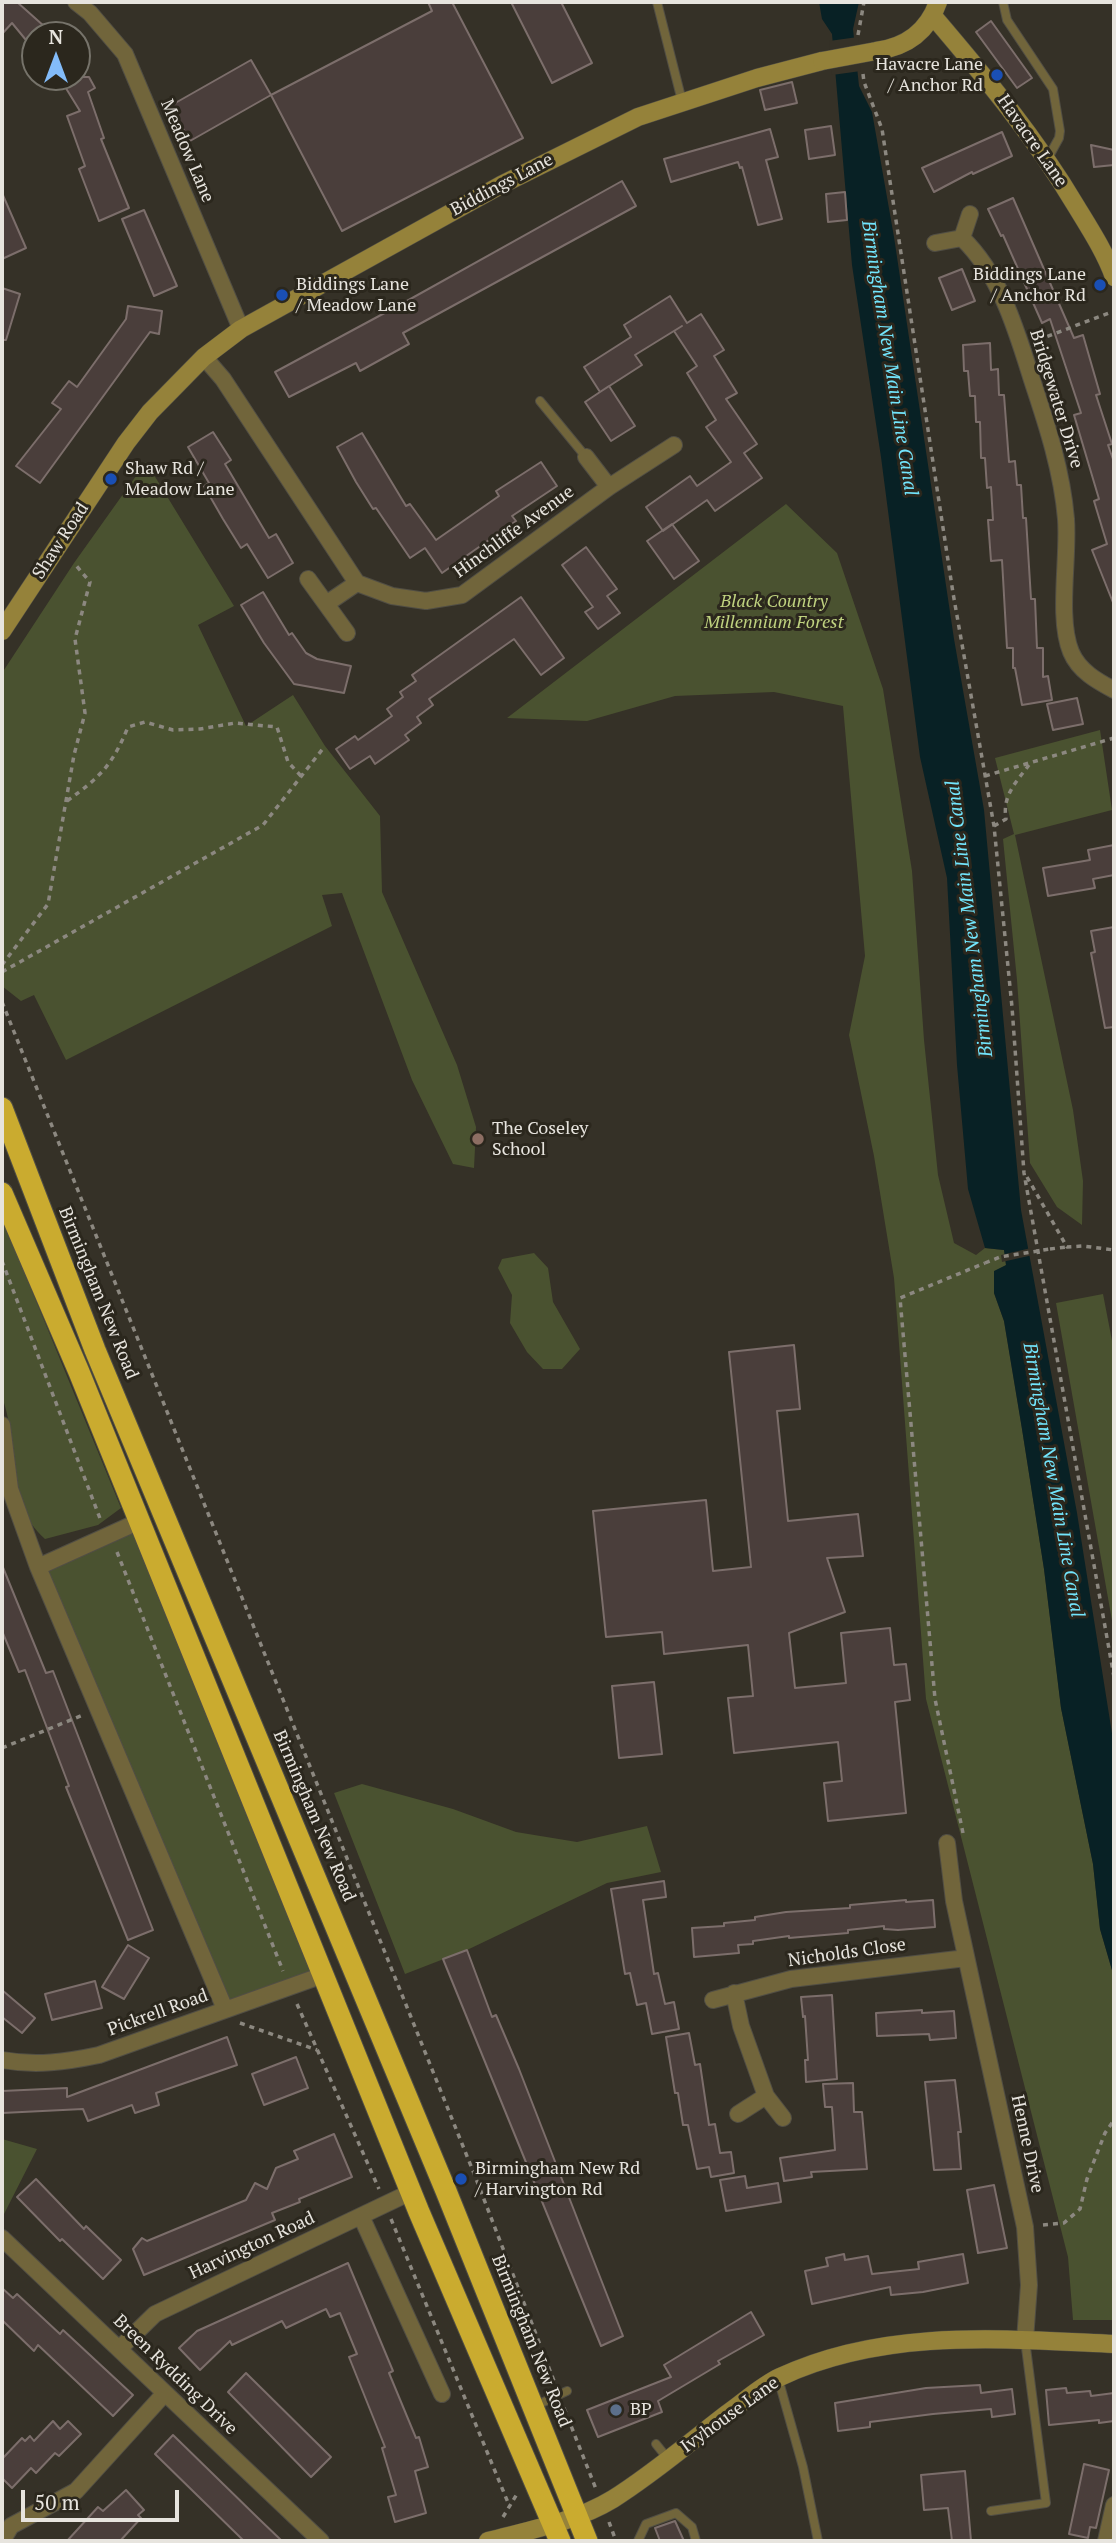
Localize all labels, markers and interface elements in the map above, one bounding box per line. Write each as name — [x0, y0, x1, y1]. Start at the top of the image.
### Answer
north arrow — [21, 21, 91, 91]
text: N — [49, 24, 63, 49]
place label: Havacre Lane / Anchor Rd — [875, 54, 983, 96]
marker: Havacre Lane / Anchor Rd — [989, 67, 1005, 83]
street label: Havacre Lane — [992, 91, 1072, 191]
street label: Meadow Lane — [156, 96, 218, 206]
street label: Biddings Lane — [447, 149, 557, 221]
water label: Birmingham New Main Line Canal — [856, 219, 922, 497]
place label: Biddings Lane / Anchor Rd — [973, 264, 1086, 306]
place label: Biddings Lane / Meadow Lane — [296, 274, 416, 316]
marker: Biddings Lane / Anchor Rd — [1092, 277, 1108, 293]
marker: Biddings Lane / Meadow Lane — [274, 287, 290, 303]
street label: Bridgewater Drive — [1025, 327, 1087, 471]
place label: Shaw Rd / Meadow Lane — [125, 458, 235, 500]
marker: Shaw Rd / Meadow Lane — [103, 471, 119, 487]
street label: Hinchliffe Avenue — [450, 481, 578, 583]
street label: Shaw Road — [28, 499, 94, 583]
park label: Black Country Millennium Forest — [704, 591, 844, 634]
water label: Birmingham New Main Line Canal — [942, 779, 998, 1059]
place label: The Coseley School — [492, 1118, 588, 1160]
marker: The Coseley School — [470, 1131, 486, 1147]
street label: Birmingham New Road — [54, 1204, 142, 1382]
water label: Birmingham New Main Line Canal — [1018, 1341, 1088, 1619]
street label: Birmingham New Road — [268, 1727, 360, 1905]
street label: Nicholds Close — [787, 1934, 907, 1972]
street label: Pickrell Road — [105, 1985, 211, 2041]
street label: Henne Drive — [1006, 2093, 1048, 2195]
place label: Birmingham New Rd / Harvington Rd — [475, 2158, 640, 2200]
marker: Birmingham New Rd / Harvington Rd — [453, 2171, 469, 2187]
street label: Harvington Road — [186, 2207, 318, 2285]
street label: Birmingham New Road — [487, 2252, 575, 2430]
street label: Breen Rydding Drive — [109, 2310, 241, 2440]
street label: Ivyhouse Lane — [677, 2372, 783, 2458]
place label: BP — [630, 2399, 652, 2421]
marker: BP — [608, 2402, 624, 2418]
scale bar — [24, 2476, 182, 2520]
text: 50 m — [34, 2488, 80, 2516]

